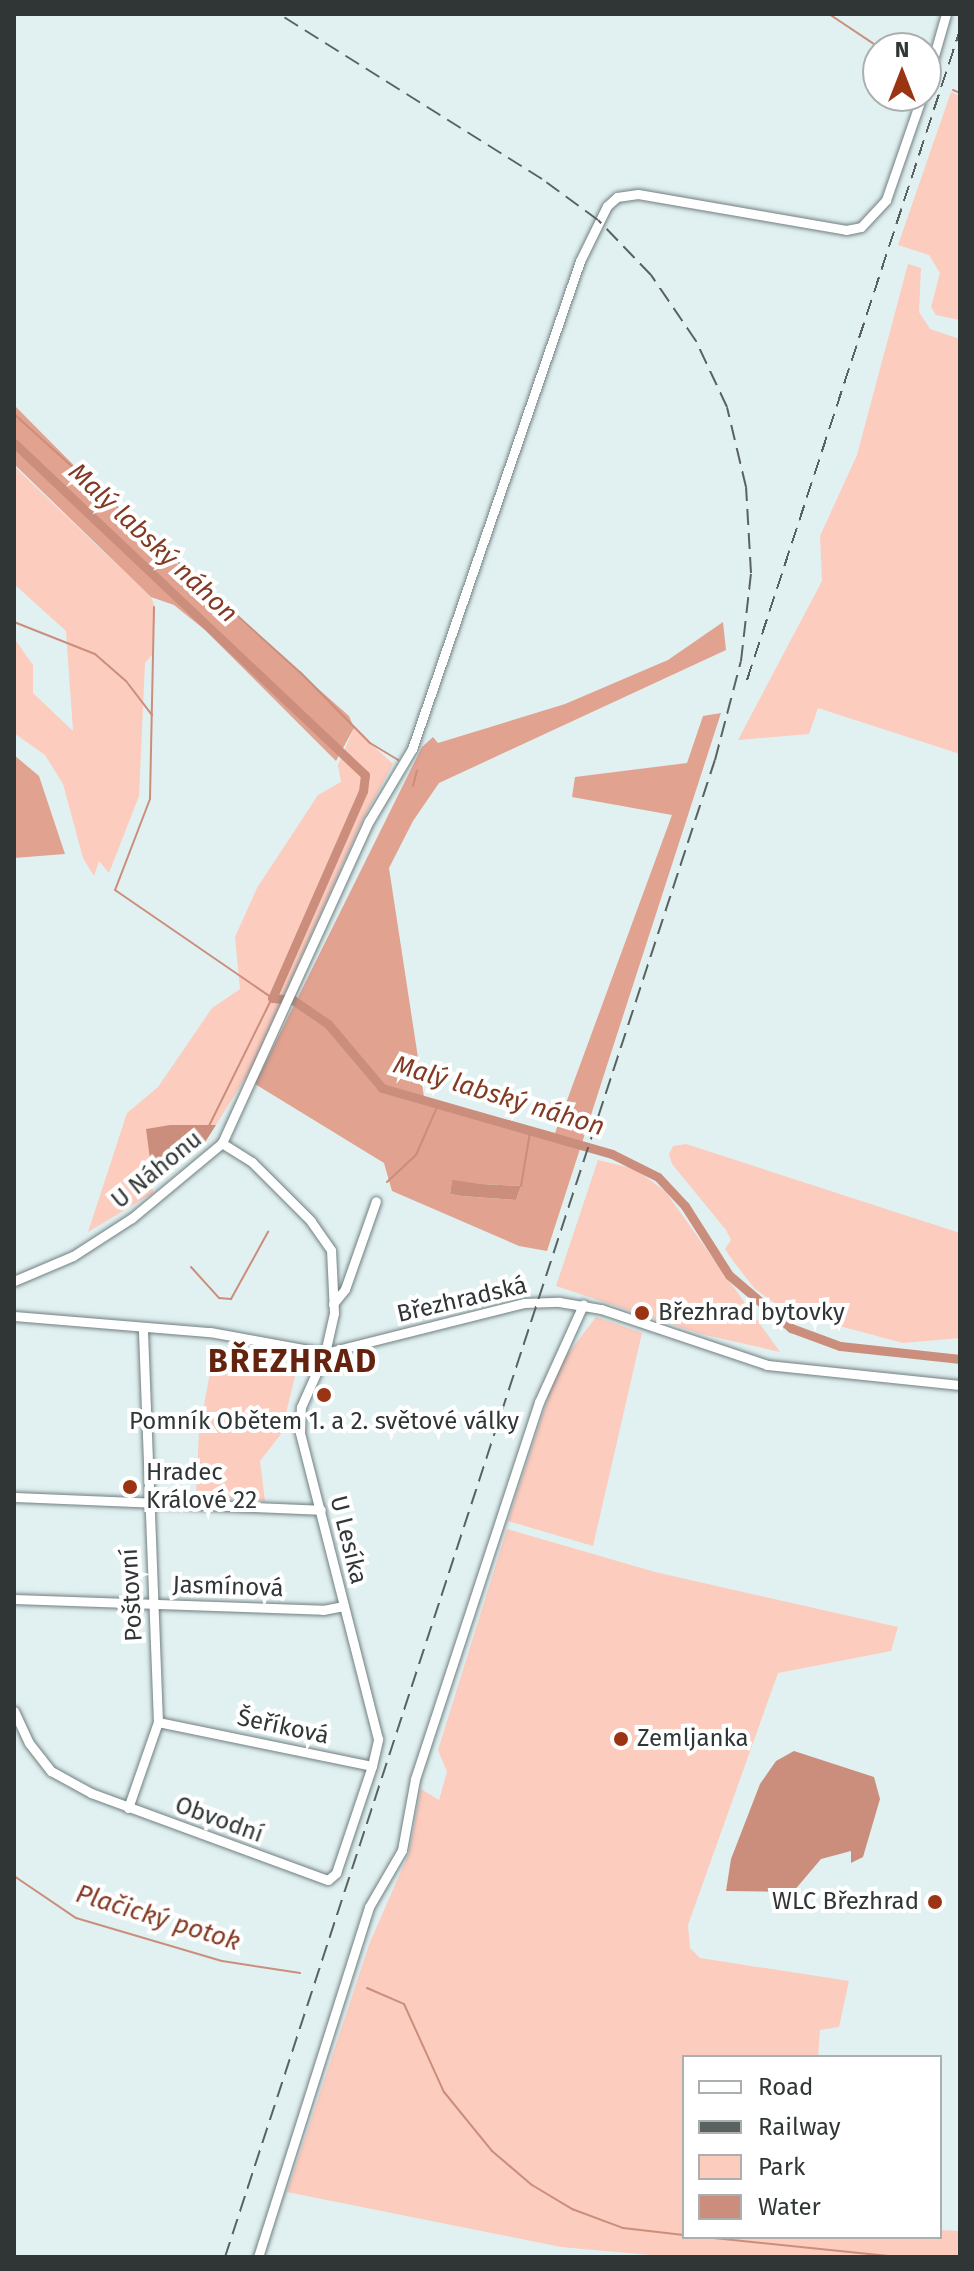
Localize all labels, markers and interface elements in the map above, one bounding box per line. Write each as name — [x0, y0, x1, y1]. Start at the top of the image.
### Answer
north arrow — [862, 32, 942, 112]
text: N — [895, 36, 909, 63]
water label: Malý labský náhon — [62, 457, 244, 629]
water label: Malý labský náhon — [390, 1049, 608, 1143]
street label: U Náhonu — [106, 1125, 208, 1215]
street label: Březhradská — [394, 1271, 530, 1329]
place label: Březhrad bytovky — [658, 1299, 845, 1327]
marker: Březhrad bytovky — [633, 1304, 651, 1322]
district label: BŘEZHRAD — [208, 1342, 378, 1380]
marker: Pomník Obětem 1. a 2. světové války — [315, 1386, 333, 1404]
place label: Pomník Obětem 1. a 2. světové války — [129, 1408, 519, 1436]
place label: Hradec Králové 22 — [146, 1459, 257, 1515]
marker: Hradec Králové 22 — [121, 1478, 139, 1496]
street label: U Lesíka — [323, 1493, 373, 1587]
street label: Poštovní — [115, 1548, 149, 1642]
street label: Jasmínová — [172, 1571, 284, 1603]
street label: Šeříková — [235, 1703, 331, 1751]
place label: Zemljanka — [637, 1725, 749, 1753]
marker: Zemljanka — [612, 1730, 630, 1748]
street label: Obvodní — [171, 1791, 267, 1849]
water label: Plačický potok — [72, 1878, 244, 1958]
place label: WLC Březhrad — [772, 1888, 919, 1916]
marker: WLC Březhrad — [926, 1893, 944, 1911]
legend — [682, 2055, 942, 2239]
text: Road — [758, 2073, 813, 2101]
text: Railway — [758, 2113, 841, 2141]
text: Park — [758, 2153, 805, 2181]
text: Water — [758, 2193, 821, 2221]

